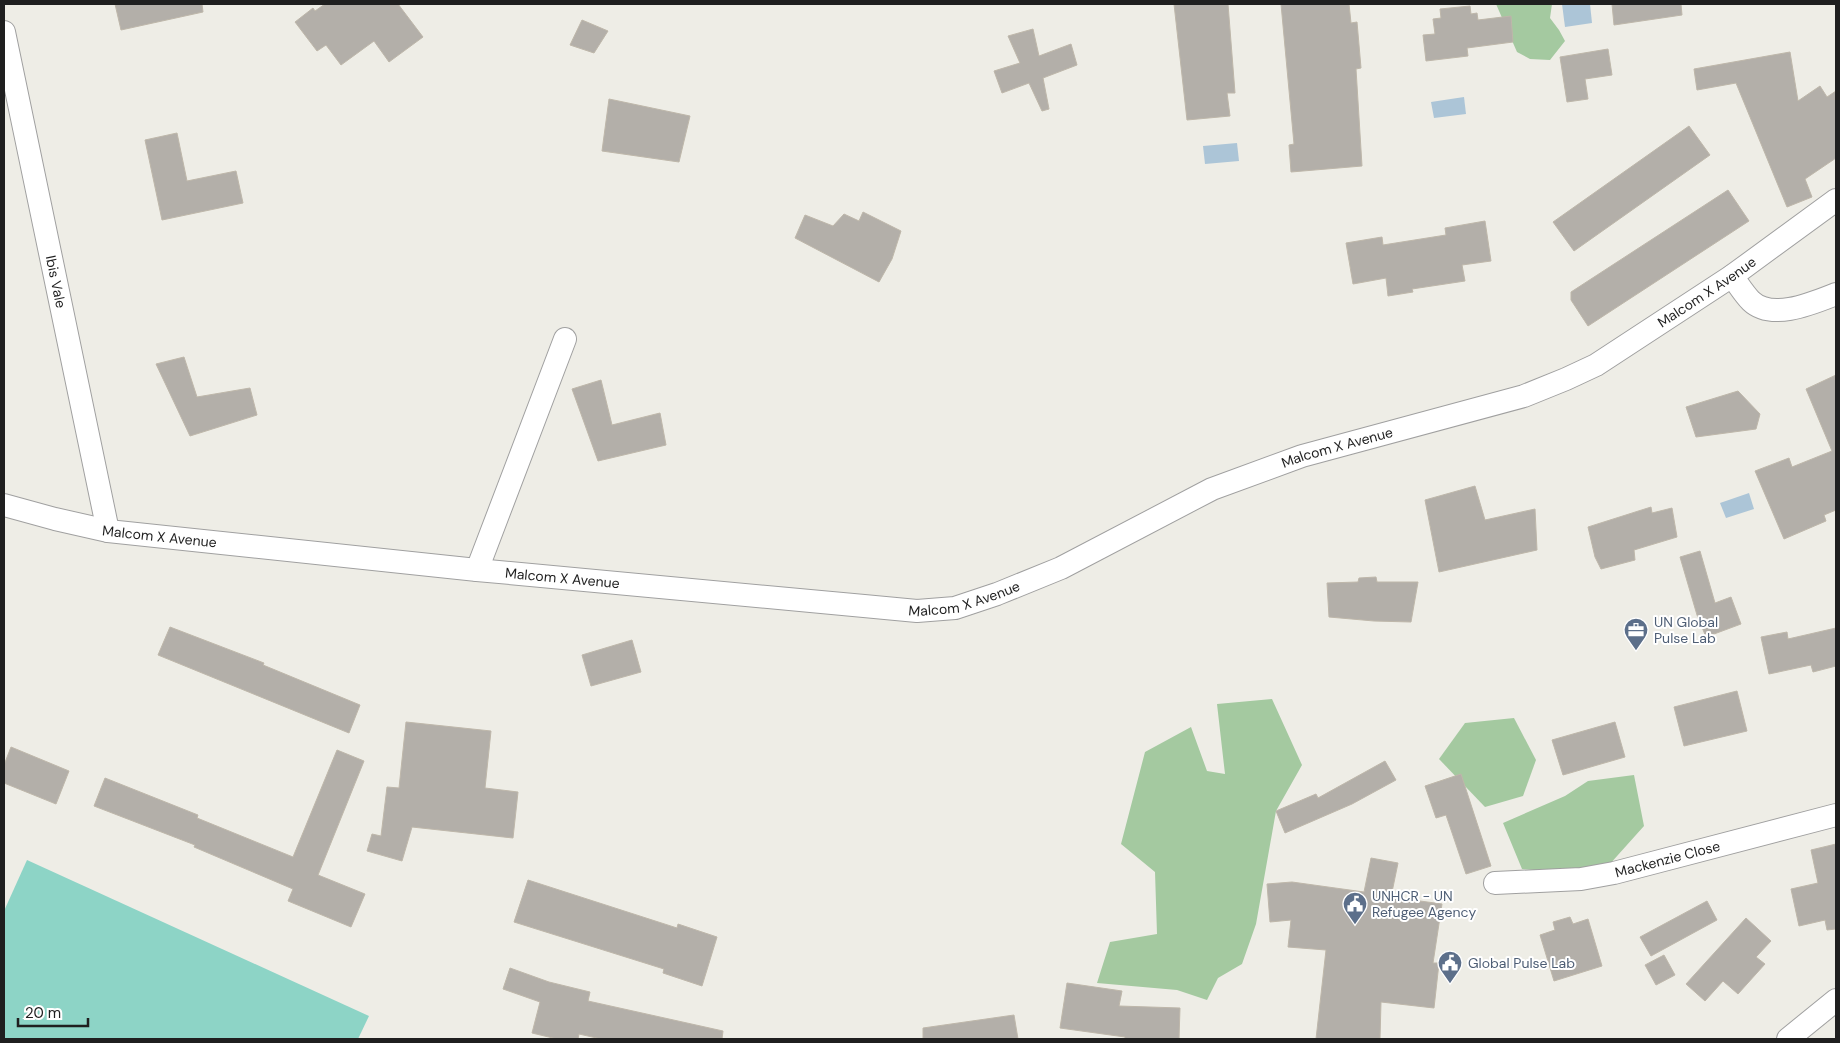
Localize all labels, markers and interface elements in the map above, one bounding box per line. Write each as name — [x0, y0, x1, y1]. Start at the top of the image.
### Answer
street label: Malcom X Avenue — [1654, 252, 1760, 331]
street label: Ibis Vale — [42, 254, 70, 310]
street label: Malcom X Avenue — [1279, 423, 1395, 472]
street label: Malcom X Avenue — [101, 521, 218, 551]
street label: Malcom X Avenue — [504, 564, 620, 592]
street label: Malcom X Avenue — [908, 577, 1023, 620]
place label: UN Global Pulse Lab — [1654, 613, 1718, 647]
office icon: UN Global Pulse Lab — [1623, 617, 1649, 651]
street label: Mackenzie Close — [1613, 837, 1722, 881]
place label: UNHCR - UN Refugee Agency — [1372, 887, 1477, 921]
public building icon: UNHCR - UN Refugee Agency — [1342, 891, 1368, 925]
public building icon: Global Pulse Lab — [1437, 950, 1463, 984]
place label: Global Pulse Lab — [1468, 954, 1575, 972]
scale bar — [18, 996, 88, 1028]
text: 20 m — [25, 1003, 61, 1023]

